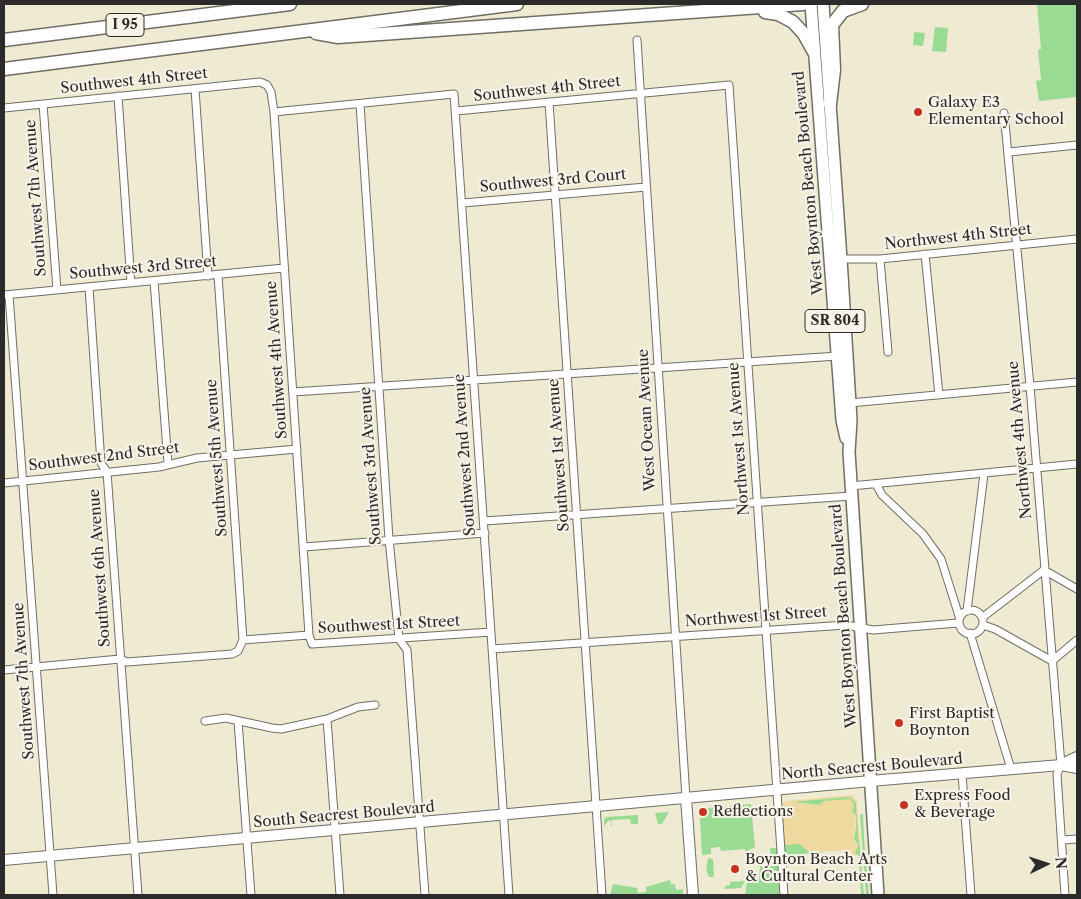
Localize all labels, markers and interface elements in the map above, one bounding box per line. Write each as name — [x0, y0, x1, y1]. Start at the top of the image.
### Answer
road number: I 95 — [106, 14, 144, 36]
street label: Southwest 4th Street — [60, 64, 208, 98]
street label: West Boynton Beach Boulevard — [790, 70, 828, 296]
street label: Southwest 4th Street — [473, 72, 621, 106]
place label: Galaxy E3 Elementary School — [928, 94, 1064, 129]
marker: Galaxy E3 Elementary School — [912, 106, 924, 118]
street label: Southwest 7th Avenue — [22, 119, 50, 277]
street label: Southwest 3rd Court — [479, 166, 627, 196]
street label: Northwest 4th Street — [884, 220, 1032, 254]
street label: Southwest 3rd Street — [69, 253, 217, 283]
street label: Southwest 4th Avenue — [262, 280, 292, 440]
road number: SR 804 — [805, 310, 865, 332]
street label: West Ocean Avenue — [634, 348, 660, 492]
street label: Northwest 4th Avenue — [1004, 360, 1036, 520]
street label: Northwest 1st Avenue — [725, 362, 753, 516]
street label: Southwest 2nd Avenue — [450, 373, 480, 537]
street label: Southwest 1st Avenue — [545, 378, 573, 532]
street label: Southwest 5th Avenue — [203, 379, 231, 537]
street label: Southwest 3rd Avenue — [356, 386, 386, 546]
street label: Southwest 2nd Street — [28, 439, 180, 475]
street label: Southwest 6th Avenue — [85, 488, 115, 648]
street label: West Boynton Beach Boulevard — [827, 503, 861, 729]
street label: Southwest 7th Avenue — [10, 602, 38, 760]
street label: Northwest 1st Street — [684, 603, 828, 631]
street label: Southwest 1st Street — [317, 612, 461, 638]
place label: First Baptist Boynton — [909, 705, 995, 740]
marker: First Baptist Boynton — [893, 717, 905, 729]
street label: North Seacrest Boulevard — [781, 750, 963, 784]
place label: Express Food & Beverage — [914, 787, 1011, 822]
street label: South Seacrest Boulevard — [253, 798, 435, 832]
marker: Express Food & Beverage — [898, 799, 910, 811]
place label: Reflections — [713, 803, 793, 821]
marker: Reflections — [697, 806, 709, 818]
north arrow — [1021, 839, 1071, 889]
place label: Boynton Beach Arts & Cultural Center — [745, 851, 887, 886]
text: N — [1052, 856, 1070, 870]
marker: Boynton Beach Arts & Cultural Center — [729, 863, 741, 875]

